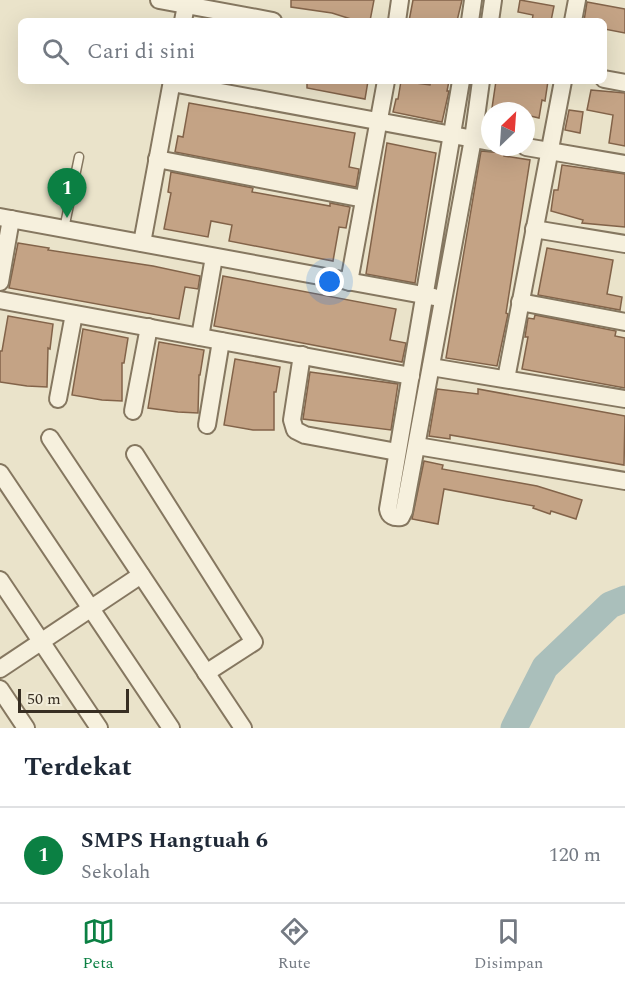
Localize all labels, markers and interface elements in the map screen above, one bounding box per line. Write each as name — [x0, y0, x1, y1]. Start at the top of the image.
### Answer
search box — [18, 18, 607, 84]
icon: search — [39, 35, 72, 68]
text: Cari di sini — [87, 35, 196, 68]
north arrow — [481, 102, 535, 156]
pin: 1 — [48, 168, 86, 218]
your location — [315, 267, 344, 296]
scale bar — [18, 686, 129, 714]
text: 50 m — [27, 687, 61, 711]
text: Terdekat — [24, 747, 132, 787]
text: SMPS Hangtuah 6 — [81, 824, 268, 857]
text: 1 — [38, 840, 49, 870]
text: 120 m — [549, 840, 601, 870]
text: Sekolah — [81, 857, 150, 887]
tab: Peta — [82, 915, 115, 975]
tab: Rute — [278, 915, 311, 975]
tab: Disimpan — [474, 915, 543, 975]

